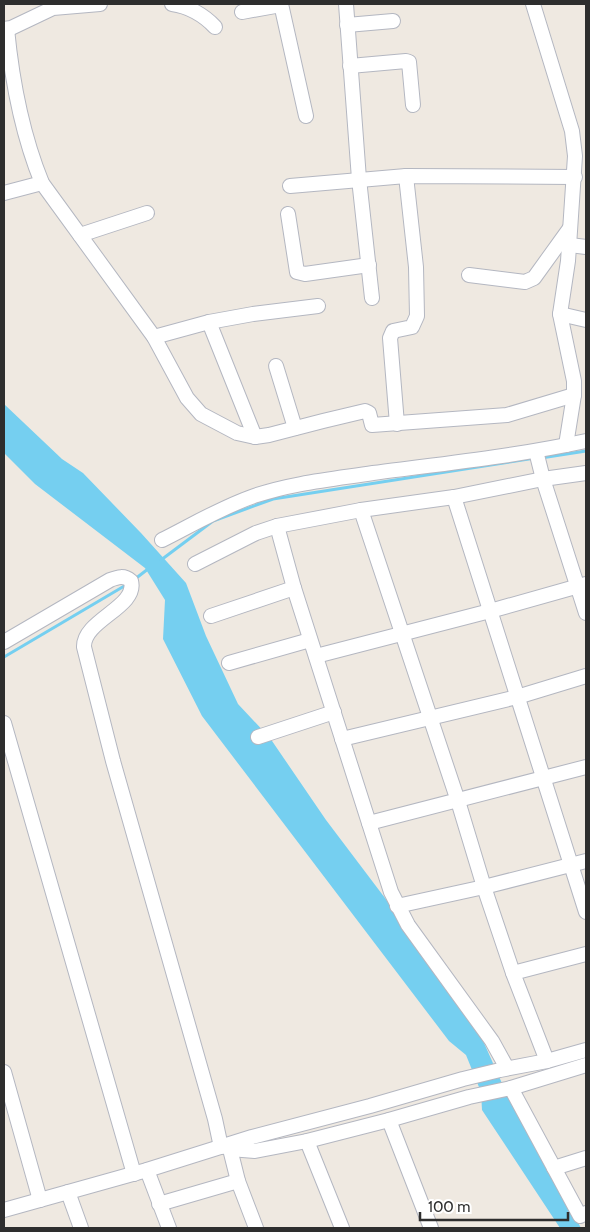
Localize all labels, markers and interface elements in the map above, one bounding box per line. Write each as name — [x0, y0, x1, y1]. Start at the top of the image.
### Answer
scale bar — [420, 1190, 568, 1222]
text: 100 m — [428, 1198, 470, 1216]

